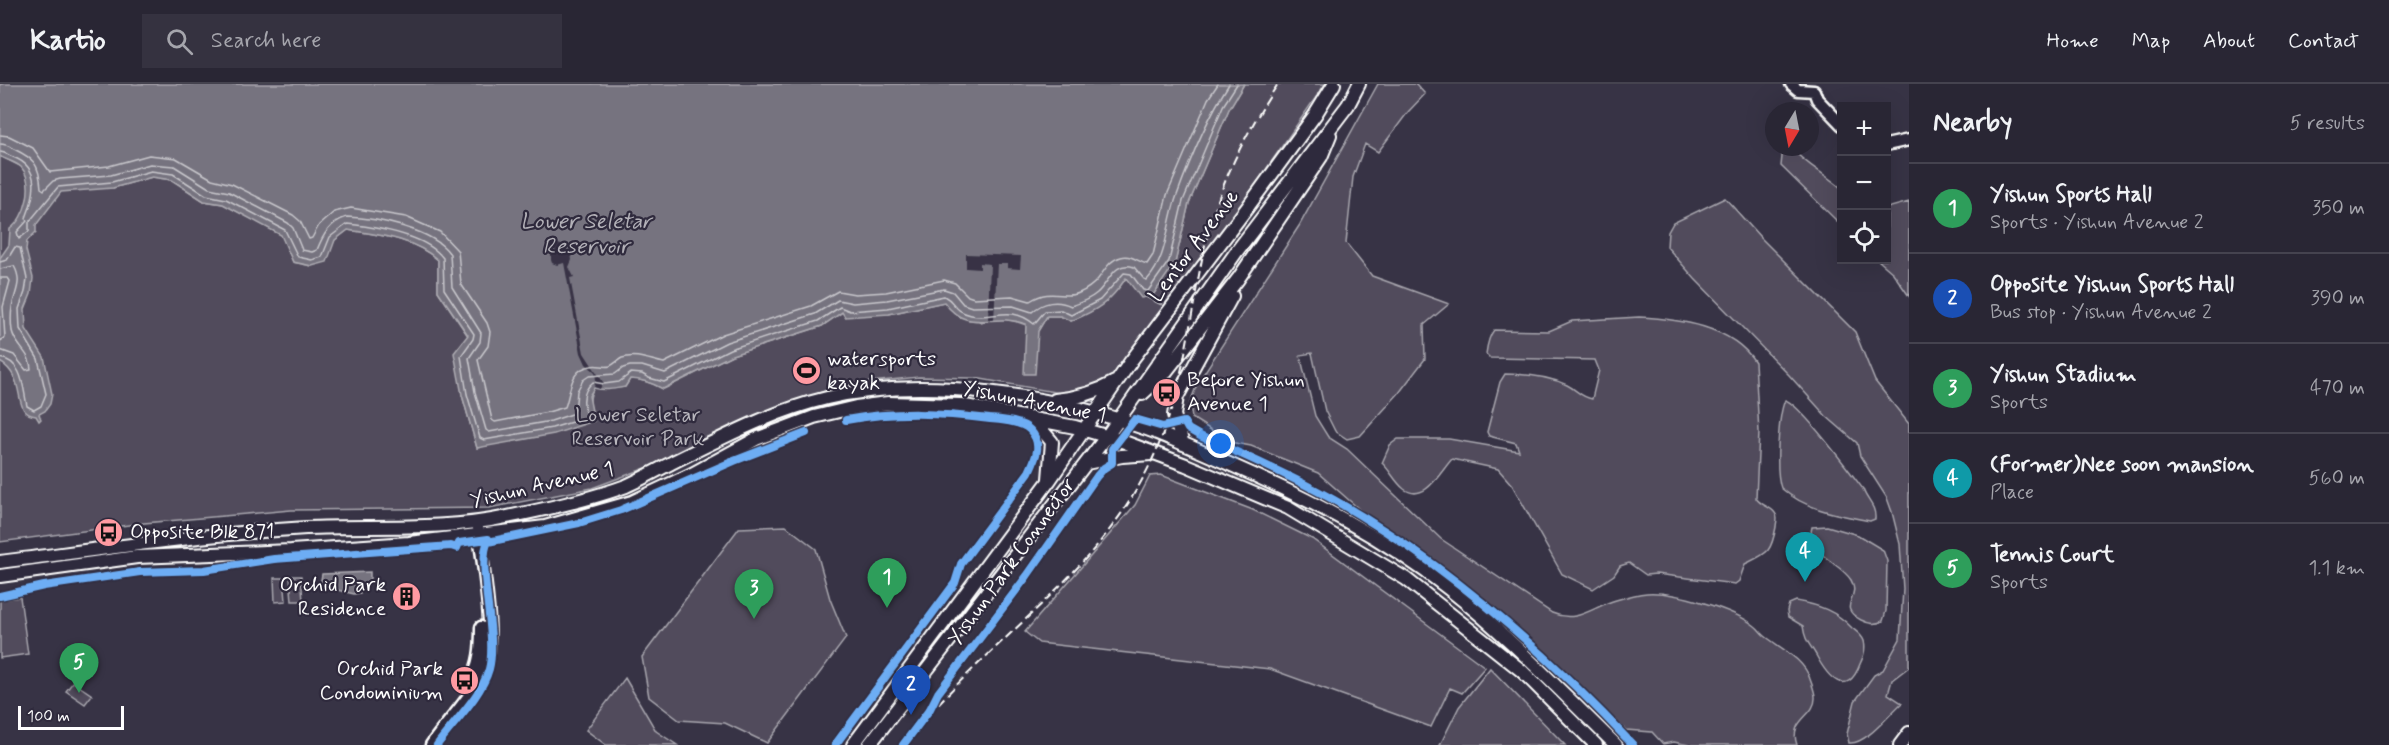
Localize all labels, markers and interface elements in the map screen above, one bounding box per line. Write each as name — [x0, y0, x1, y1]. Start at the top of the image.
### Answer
search box — [142, 14, 562, 68]
text: Kartio — [30, 23, 106, 60]
icon: search — [163, 25, 196, 58]
text: Search here — [211, 27, 322, 55]
text: Home — [2047, 27, 2099, 55]
text: Map — [2132, 27, 2170, 55]
text: About — [2203, 27, 2255, 55]
text: Contact — [2288, 27, 2359, 55]
north arrow — [1765, 102, 1819, 156]
map controls — [1837, 102, 1891, 264]
button: + — [1837, 102, 1891, 156]
text: Nearby — [1933, 106, 2012, 140]
text: 5 results — [2290, 110, 2365, 137]
button: − — [1837, 156, 1891, 210]
text: Yishun Sports Hall — [1990, 181, 2152, 209]
street label: Lentor Avenue — [1142, 184, 1246, 308]
text: 1 — [1948, 195, 1957, 222]
text: 350 m — [2312, 195, 2365, 222]
water label: Lower Seletar Reservoir — [520, 208, 654, 261]
text: Sports · Yishun Avenue 2 — [1990, 209, 2204, 236]
button: locate — [1837, 210, 1891, 264]
text: Opposite Yishun Sports Hall — [1990, 271, 2234, 299]
text: 2 — [1948, 285, 1957, 312]
text: 390 m — [2311, 285, 2365, 312]
text: Bus stop · Yishun Avenue 2 — [1990, 299, 2212, 326]
place label: watersports kayak — [827, 345, 936, 397]
sports icon: watersports kayak — [790, 355, 822, 387]
text: Yishun Stadium — [1990, 361, 2136, 389]
place label: Before Yishun Avenue 1 — [1187, 366, 1305, 418]
street label: Yishun Avenue 1 — [960, 374, 1108, 430]
text: 3 — [1948, 375, 1957, 402]
text: 470 m — [2310, 375, 2365, 402]
bus stop icon: Before Yishun Avenue 1 — [1150, 376, 1182, 408]
text: Sports — [1990, 389, 2048, 416]
park label: Lower Seletar Reservoir Park — [572, 401, 705, 453]
your location — [1206, 429, 1235, 458]
text: (Former)Nee soon mansion — [1990, 451, 2254, 479]
street label: Yishun Avenue 1 — [468, 455, 616, 515]
text: 4 — [1947, 465, 1958, 492]
text: 560 m — [2309, 465, 2365, 492]
street label: Yishun Park Connector — [941, 472, 1083, 652]
text: Place — [1990, 479, 2034, 506]
bus stop icon: Opposite Blk 871 — [93, 516, 125, 548]
place label: Opposite Blk 871 — [130, 518, 274, 546]
pin: 4 — [1786, 532, 1824, 582]
text: Tennis Court — [1990, 541, 2114, 569]
text: 5 — [1947, 555, 1959, 582]
text: 1.1 km — [2308, 555, 2365, 582]
pin: 1 — [868, 558, 906, 608]
text: Sports — [1990, 569, 2048, 596]
pin: 3 — [734, 570, 774, 619]
place label: Orchid Park Residence — [280, 571, 386, 623]
building icon: Orchid Park Residence — [391, 581, 423, 613]
pin: 5 — [60, 644, 98, 693]
place label: Orchid Park Condominium — [319, 655, 443, 707]
bus stop icon: Orchid Park Condominium — [448, 665, 480, 697]
pin: 2 — [892, 666, 930, 715]
scale bar — [18, 703, 124, 730]
text: 100 m — [27, 706, 70, 727]

